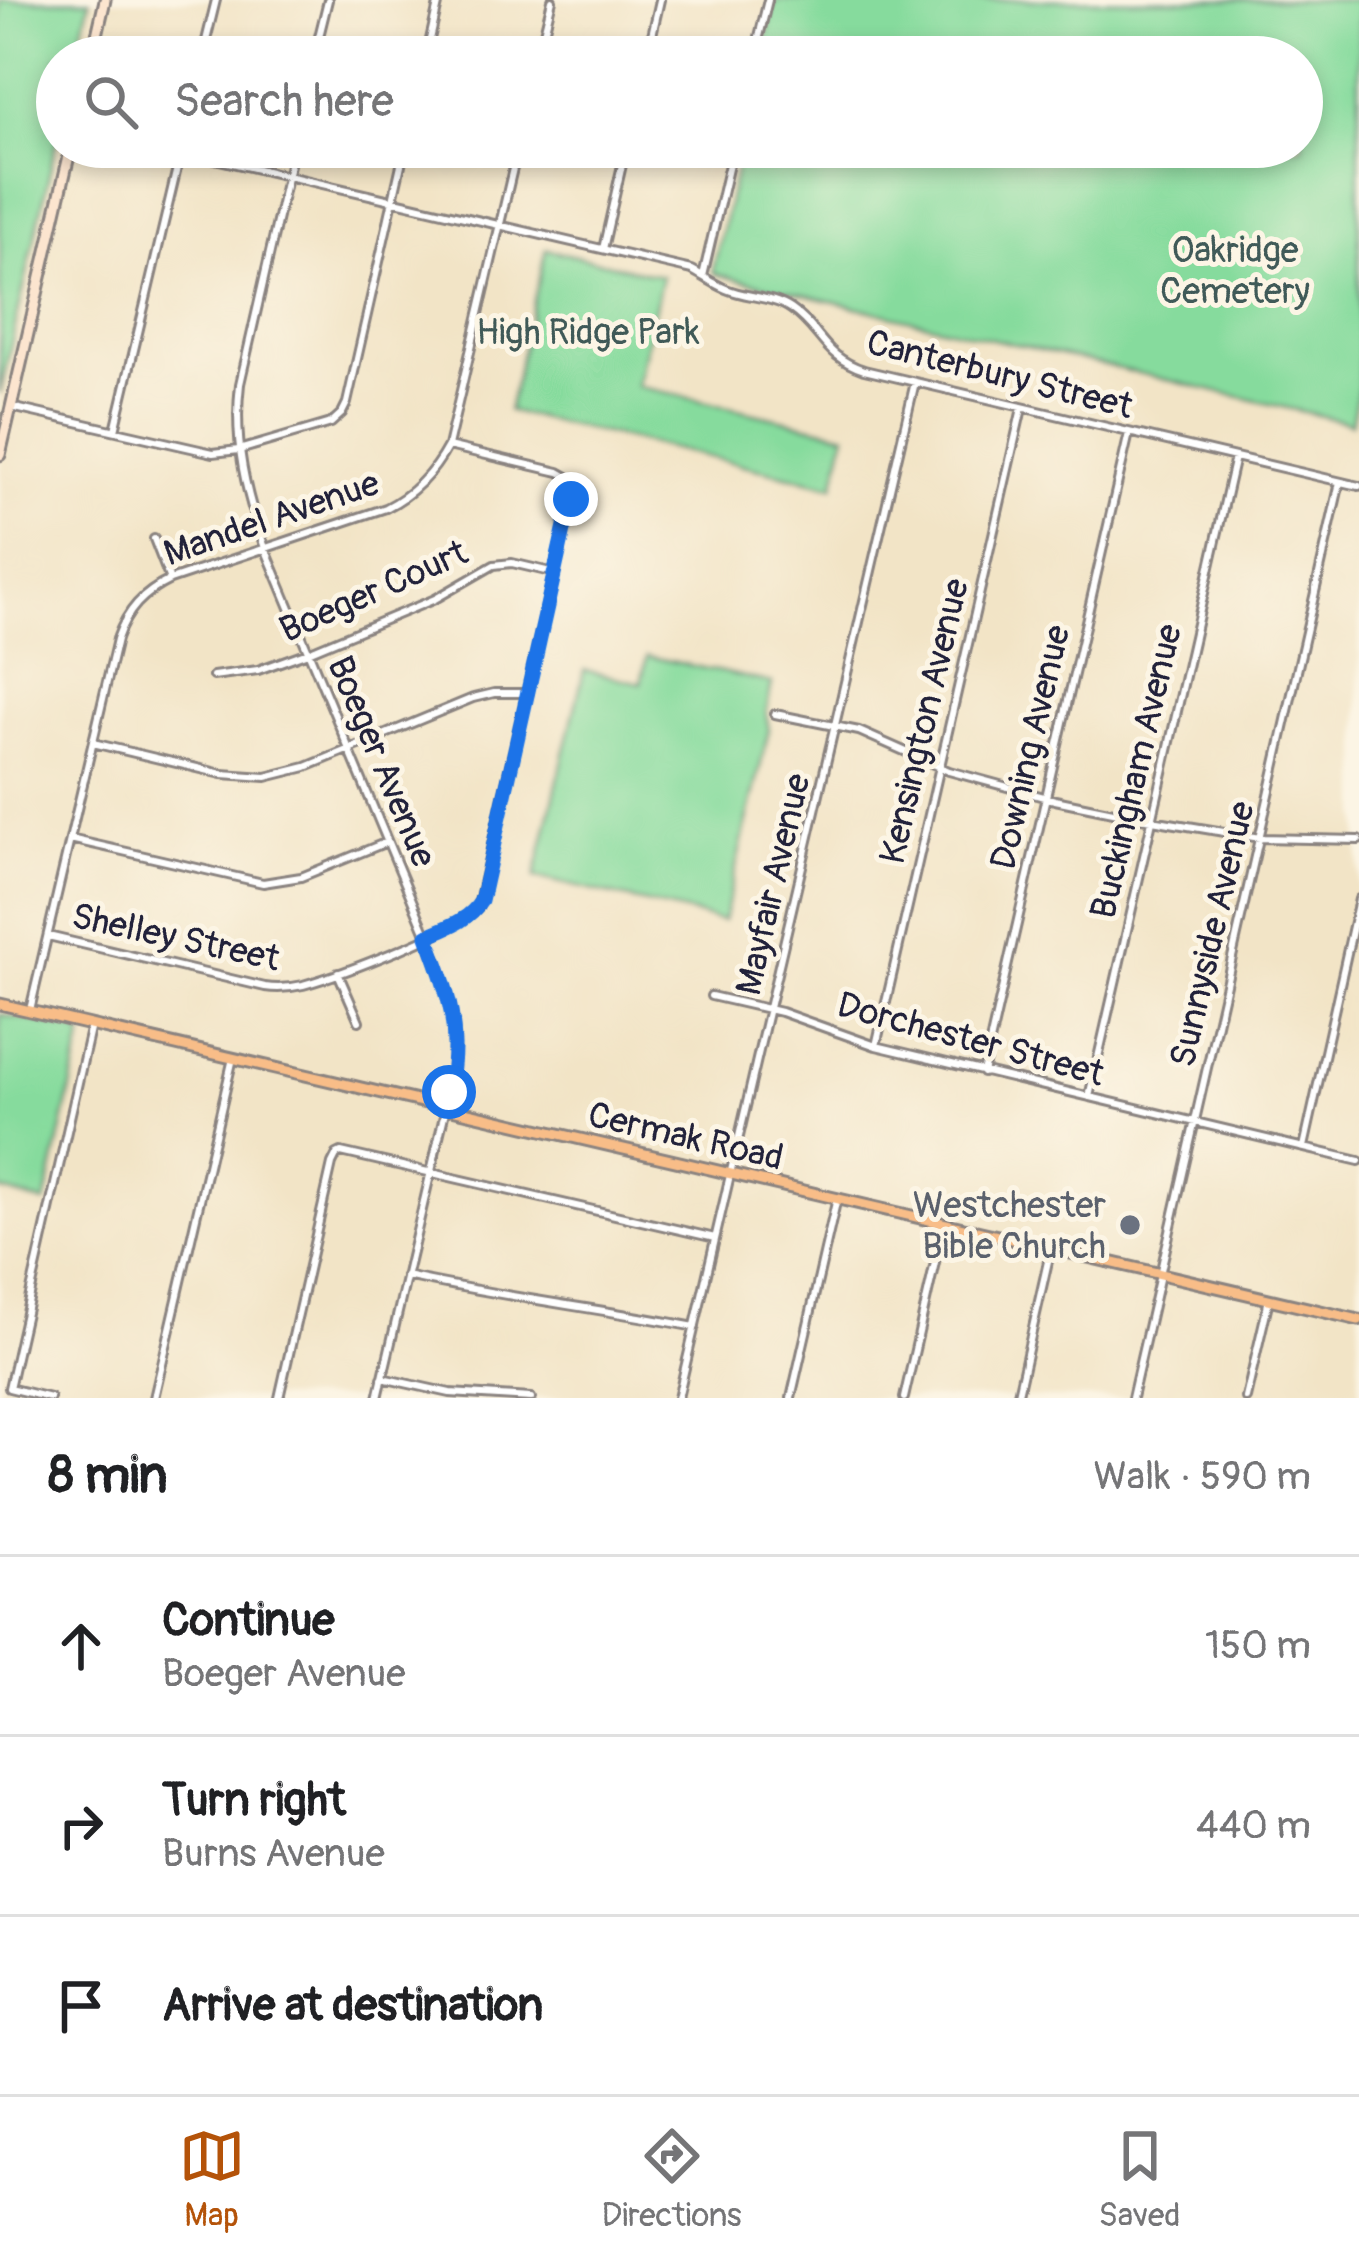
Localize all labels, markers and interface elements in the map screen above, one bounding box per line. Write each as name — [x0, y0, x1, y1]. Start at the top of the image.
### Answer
search box — [36, 36, 1323, 168]
icon: search — [78, 69, 144, 135]
text: Search here — [174, 74, 394, 130]
park label: Oakridge Cemetery — [1160, 228, 1310, 314]
park label: High Ridge Park — [476, 310, 700, 355]
street label: Canterbury Street — [862, 320, 1138, 429]
street label: Mandel Avenue — [158, 460, 385, 576]
route end — [544, 472, 598, 526]
street label: Boeger Court — [273, 530, 475, 653]
street label: Kensington Avenue — [870, 574, 979, 868]
street label: Buckingham Avenue — [1081, 620, 1192, 923]
street label: Downing Avenue — [981, 621, 1080, 874]
street label: Boeger Avenue — [317, 649, 446, 874]
street label: Mayfair Avenue — [726, 769, 821, 999]
street label: Sunnyside Avenue — [1160, 797, 1265, 1072]
street label: Shelley Street — [68, 893, 284, 982]
street label: Dorchester Street — [832, 982, 1109, 1097]
route start — [422, 1065, 476, 1119]
street label: Cermak Road — [584, 1092, 788, 1181]
place label: Westchester Bible Church — [913, 1183, 1106, 1269]
marker: Westchester Bible Church — [1117, 1212, 1143, 1238]
text: 8 min — [48, 1444, 168, 1508]
text: Walk · 590 m — [1094, 1452, 1311, 1501]
text: Continue — [162, 1593, 335, 1649]
icon: ahead — [48, 1613, 114, 1679]
text: 150 m — [1205, 1621, 1311, 1670]
text: Boeger Avenue — [162, 1649, 405, 1698]
text: Turn right — [162, 1773, 346, 1829]
icon: right — [48, 1793, 114, 1859]
text: 440 m — [1196, 1801, 1311, 1850]
text: Burns Avenue — [162, 1829, 385, 1878]
icon: arrive — [48, 1973, 114, 2039]
text: Arrive at destination — [162, 1978, 543, 2034]
tab: Map — [179, 2123, 245, 2236]
tab: Directions — [602, 2123, 742, 2236]
tab: Saved — [1099, 2123, 1180, 2236]

